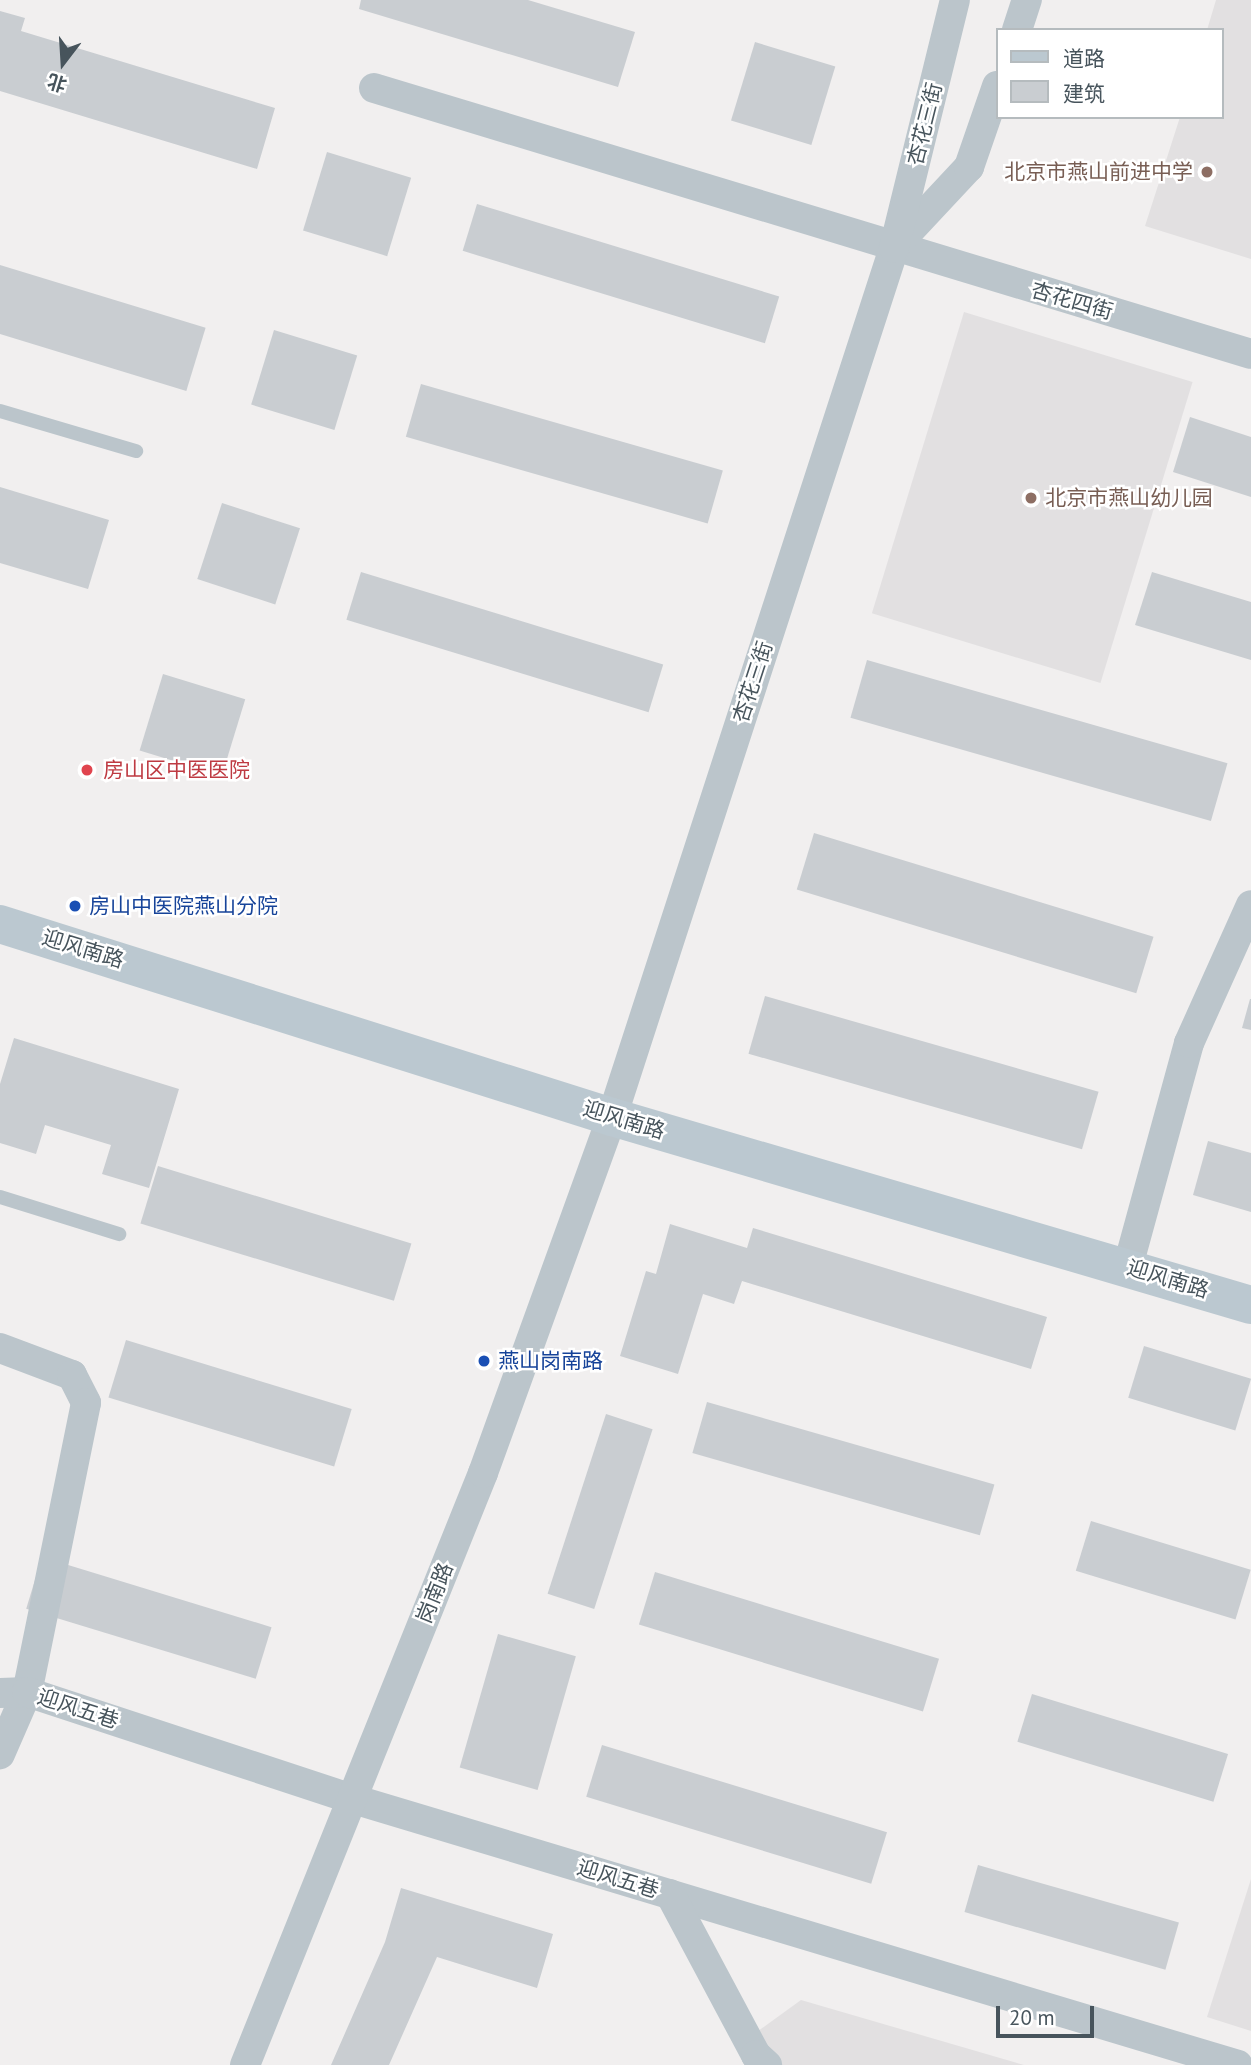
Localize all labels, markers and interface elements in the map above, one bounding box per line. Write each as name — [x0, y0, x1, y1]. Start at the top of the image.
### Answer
north arrow — [28, 28, 98, 98]
legend — [996, 28, 1223, 119]
text: 道路 — [1063, 45, 1105, 72]
text: 北 — [44, 69, 69, 97]
street label: 杏花三街 — [903, 80, 947, 168]
text: 建筑 — [1063, 80, 1105, 107]
place label: 北京市燕山前进中学 — [1004, 159, 1193, 185]
marker: 北京市燕山前进中学 — [1199, 164, 1215, 180]
street label: 杏花四街 — [1028, 277, 1116, 325]
place label: 北京市燕山幼儿园 — [1045, 485, 1213, 511]
marker: 北京市燕山幼儿园 — [1023, 490, 1039, 506]
street label: 杏花三街 — [728, 638, 778, 726]
place label: 房山区中医医院 — [103, 757, 250, 783]
marker: 房山区中医医院 — [77, 760, 97, 780]
place label: 房山中医院燕山分院 — [89, 893, 278, 919]
marker: 房山中医院燕山分院 — [67, 898, 83, 914]
street label: 迎风南路 — [39, 925, 127, 973]
street label: 迎风南路 — [580, 1096, 668, 1144]
street label: 迎风南路 — [1124, 1255, 1212, 1303]
place label: 燕山岗南路 — [498, 1348, 603, 1374]
marker: 燕山岗南路 — [476, 1353, 492, 1369]
street label: 岗南路 — [412, 1559, 458, 1627]
street label: 迎风五巷 — [34, 1684, 122, 1734]
street label: 迎风五巷 — [574, 1855, 662, 1903]
scale bar — [999, 1992, 1097, 2036]
text: 20 m — [1009, 2004, 1055, 2031]

